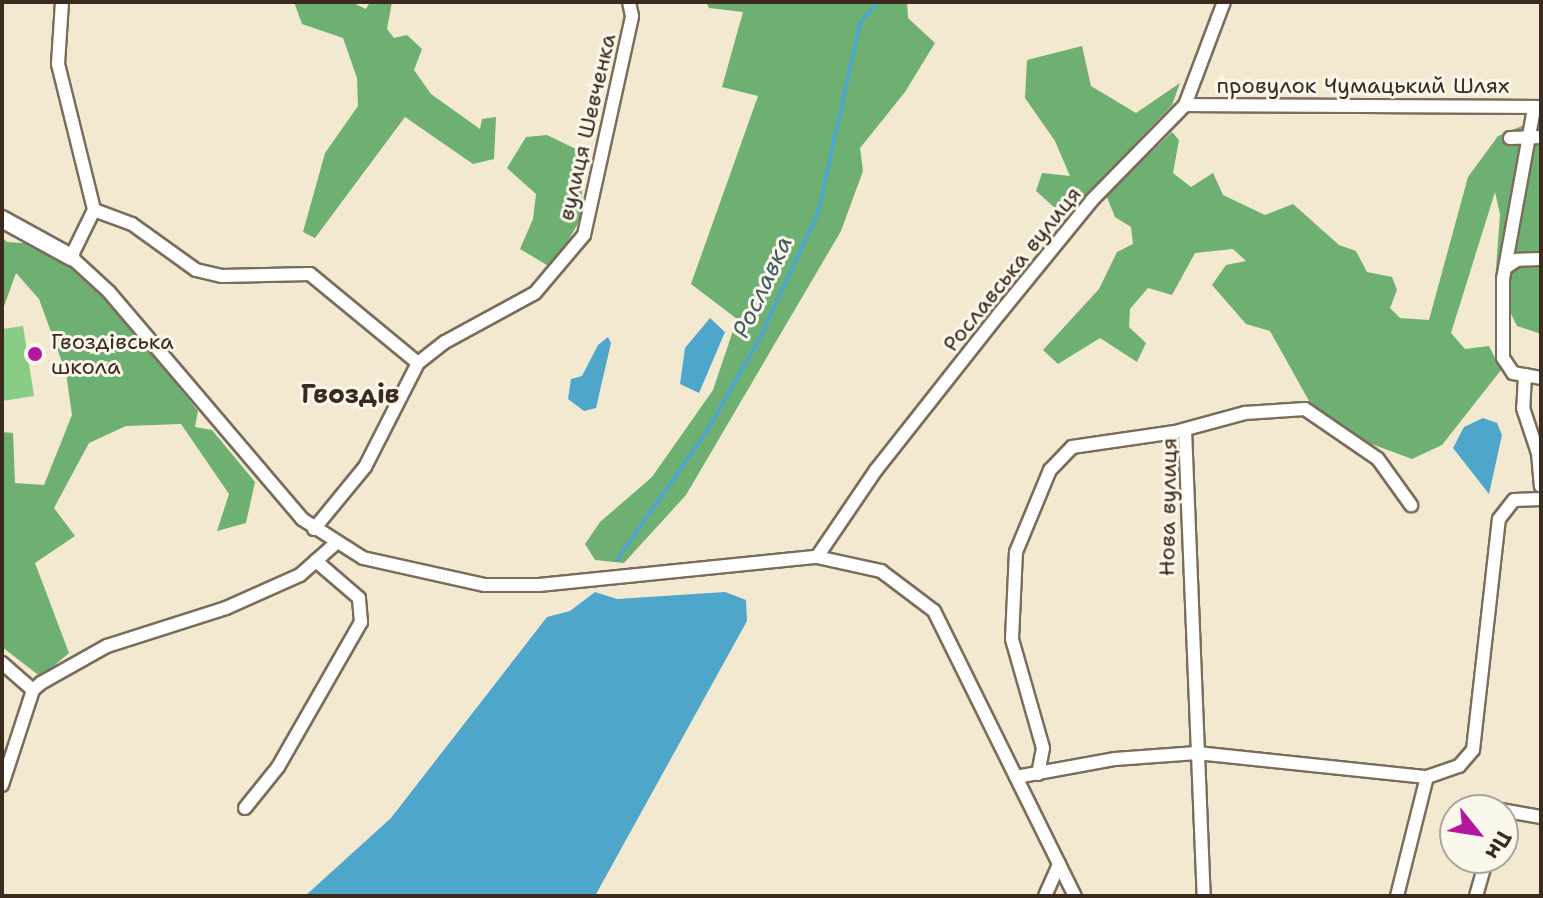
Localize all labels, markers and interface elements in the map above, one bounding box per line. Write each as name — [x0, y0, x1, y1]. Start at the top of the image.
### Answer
street label: вулиця Шевченка — [553, 31, 621, 223]
street label: провулок Чумацький Шлях — [1217, 73, 1509, 99]
street label: Рославська вулиця — [937, 181, 1087, 357]
water label: Рославка — [727, 232, 799, 342]
place label: Гвоздівська школа — [51, 328, 174, 380]
marker: Гвоздівська школа — [26, 345, 44, 363]
district label: Гвоздів — [301, 378, 399, 410]
street label: Нова вулиця — [1154, 438, 1182, 576]
north arrow — [1439, 794, 1519, 874]
text: Пн — [1479, 825, 1518, 865]

